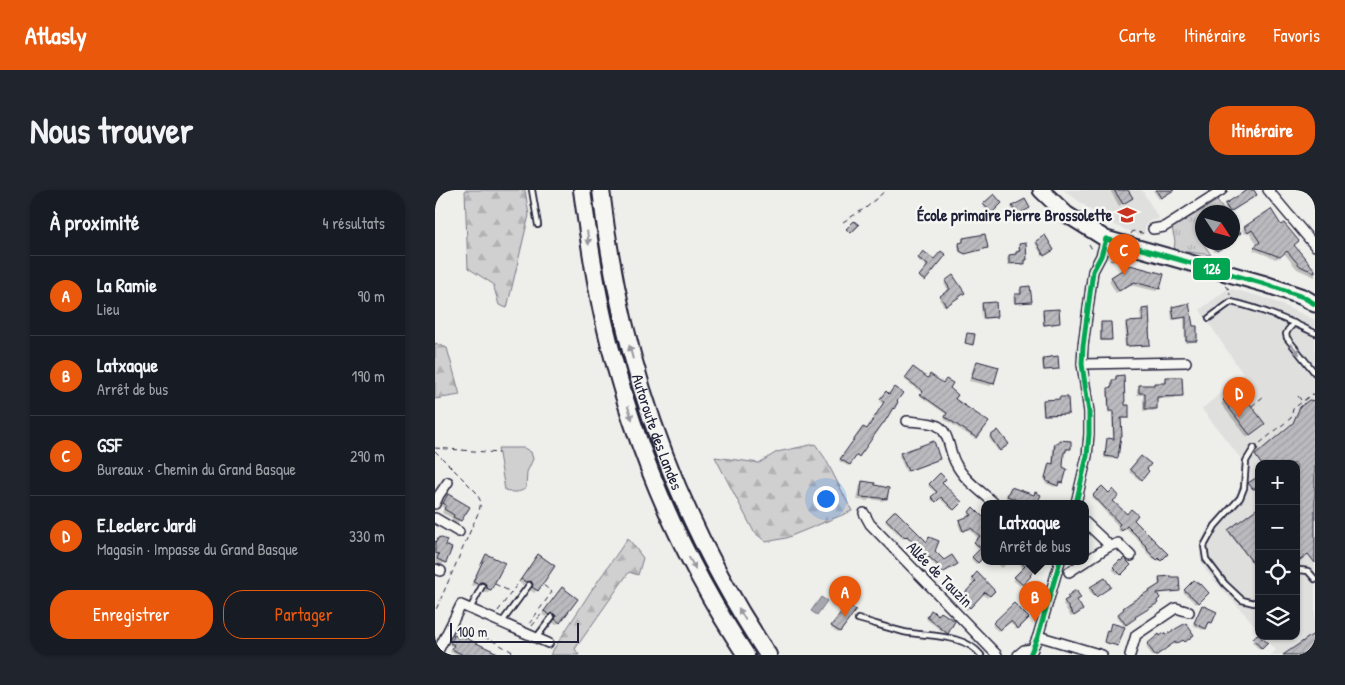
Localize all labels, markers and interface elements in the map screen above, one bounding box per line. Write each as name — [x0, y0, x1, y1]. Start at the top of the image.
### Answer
text: Atlasly — [25, 19, 87, 51]
text: Carte — [1119, 23, 1156, 48]
text: Itinéraire — [1184, 23, 1246, 48]
text: Favoris — [1274, 23, 1320, 48]
button: Itinéraire — [1209, 106, 1315, 155]
text: Nous trouver — [30, 107, 193, 154]
place label: École primaire Pierre Brossolette — [917, 204, 1113, 227]
school or university icon: École primaire Pierre Brossolette — [1116, 204, 1138, 226]
north arrow — [1195, 205, 1240, 250]
text: À proximité — [50, 208, 139, 237]
text: 4 résultats — [323, 212, 385, 234]
one-way arrow — [584, 231, 592, 247]
pin: C — [1108, 234, 1140, 275]
line badge: 126 — [1192, 257, 1231, 281]
text: 126 — [1203, 259, 1221, 278]
text: La Ramie — [97, 272, 157, 298]
text: A — [62, 285, 70, 307]
text: 90 m — [357, 285, 385, 307]
text: Lieu — [97, 298, 119, 320]
one-way arrow — [1290, 342, 1301, 355]
one-way arrow — [627, 345, 635, 360]
text: Latxaque — [97, 352, 158, 378]
text: B — [62, 365, 70, 387]
text: 190 m — [352, 365, 385, 387]
street label: Autoroute des Landes — [627, 371, 688, 493]
pin: D — [1223, 377, 1255, 418]
text: Arrêt de bus — [97, 378, 168, 400]
one-way arrow — [627, 406, 634, 421]
text: GSF — [97, 432, 122, 458]
text: C — [62, 445, 70, 467]
text: 290 m — [350, 445, 385, 467]
text: Bureaux · Chemin du Grand Basque — [97, 458, 296, 480]
map controls — [1255, 460, 1300, 640]
button: + — [1255, 460, 1300, 505]
your location — [813, 486, 839, 512]
popup — [981, 500, 1089, 565]
button: − — [1255, 505, 1300, 550]
text: Latxaque — [999, 509, 1060, 535]
text: E.Leclerc Jardi — [97, 512, 197, 538]
text: D — [62, 525, 70, 547]
text: 330 m — [349, 525, 385, 547]
text: Arrêt de bus — [999, 535, 1071, 557]
street label: Allée de Tauzin — [902, 536, 978, 612]
text: Magasin · Impasse du Grand Basque — [97, 538, 298, 560]
button: locate — [1255, 550, 1300, 595]
one-way arrow — [688, 556, 697, 570]
pin: A — [829, 576, 861, 617]
pin: B — [1019, 581, 1051, 622]
button: Enregistrer — [50, 590, 213, 639]
button: Partager — [223, 590, 385, 639]
button: layers — [1255, 595, 1300, 640]
one-way arrow — [737, 607, 746, 620]
scale bar — [450, 620, 579, 643]
text: 100 m — [457, 622, 487, 641]

